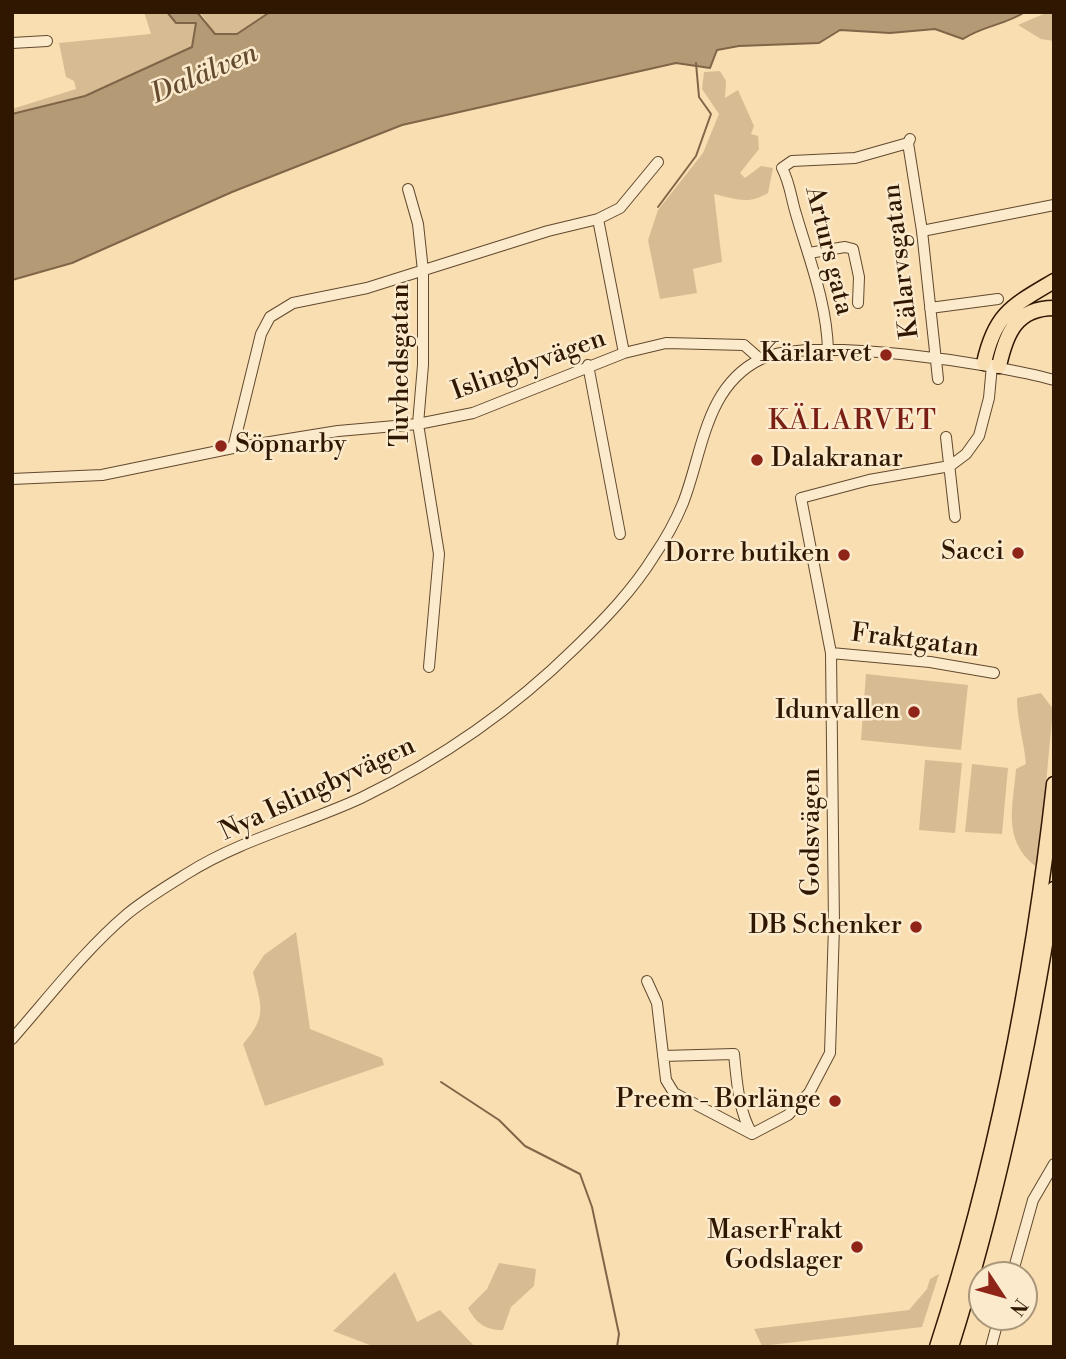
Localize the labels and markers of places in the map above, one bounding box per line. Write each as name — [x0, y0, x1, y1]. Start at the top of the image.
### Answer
place label: Kärlarvet — [760, 339, 872, 371]
marker: Kärlarvet — [878, 347, 894, 363]
place label: Söpnarby — [235, 430, 346, 462]
marker: Söpnarby — [213, 438, 229, 454]
place label: Dalakranar — [771, 444, 903, 476]
marker: Dalakranar — [749, 452, 765, 468]
place label: Sacci — [941, 537, 1004, 569]
place label: Dorre butiken — [665, 539, 830, 571]
marker: Sacci — [1010, 545, 1026, 561]
marker: Dorre butiken — [836, 547, 852, 563]
place label: Idunvallen — [775, 696, 900, 728]
marker: Idunvallen — [906, 704, 922, 720]
place label: DB Schenker — [748, 911, 902, 943]
marker: DB Schenker — [908, 919, 924, 935]
place label: Preem - Borlänge — [616, 1085, 821, 1117]
marker: Preem - Borlänge — [827, 1093, 843, 1109]
place label: MaserFrakt Godslager — [707, 1216, 843, 1278]
marker: MaserFrakt Godslager — [849, 1239, 865, 1255]

